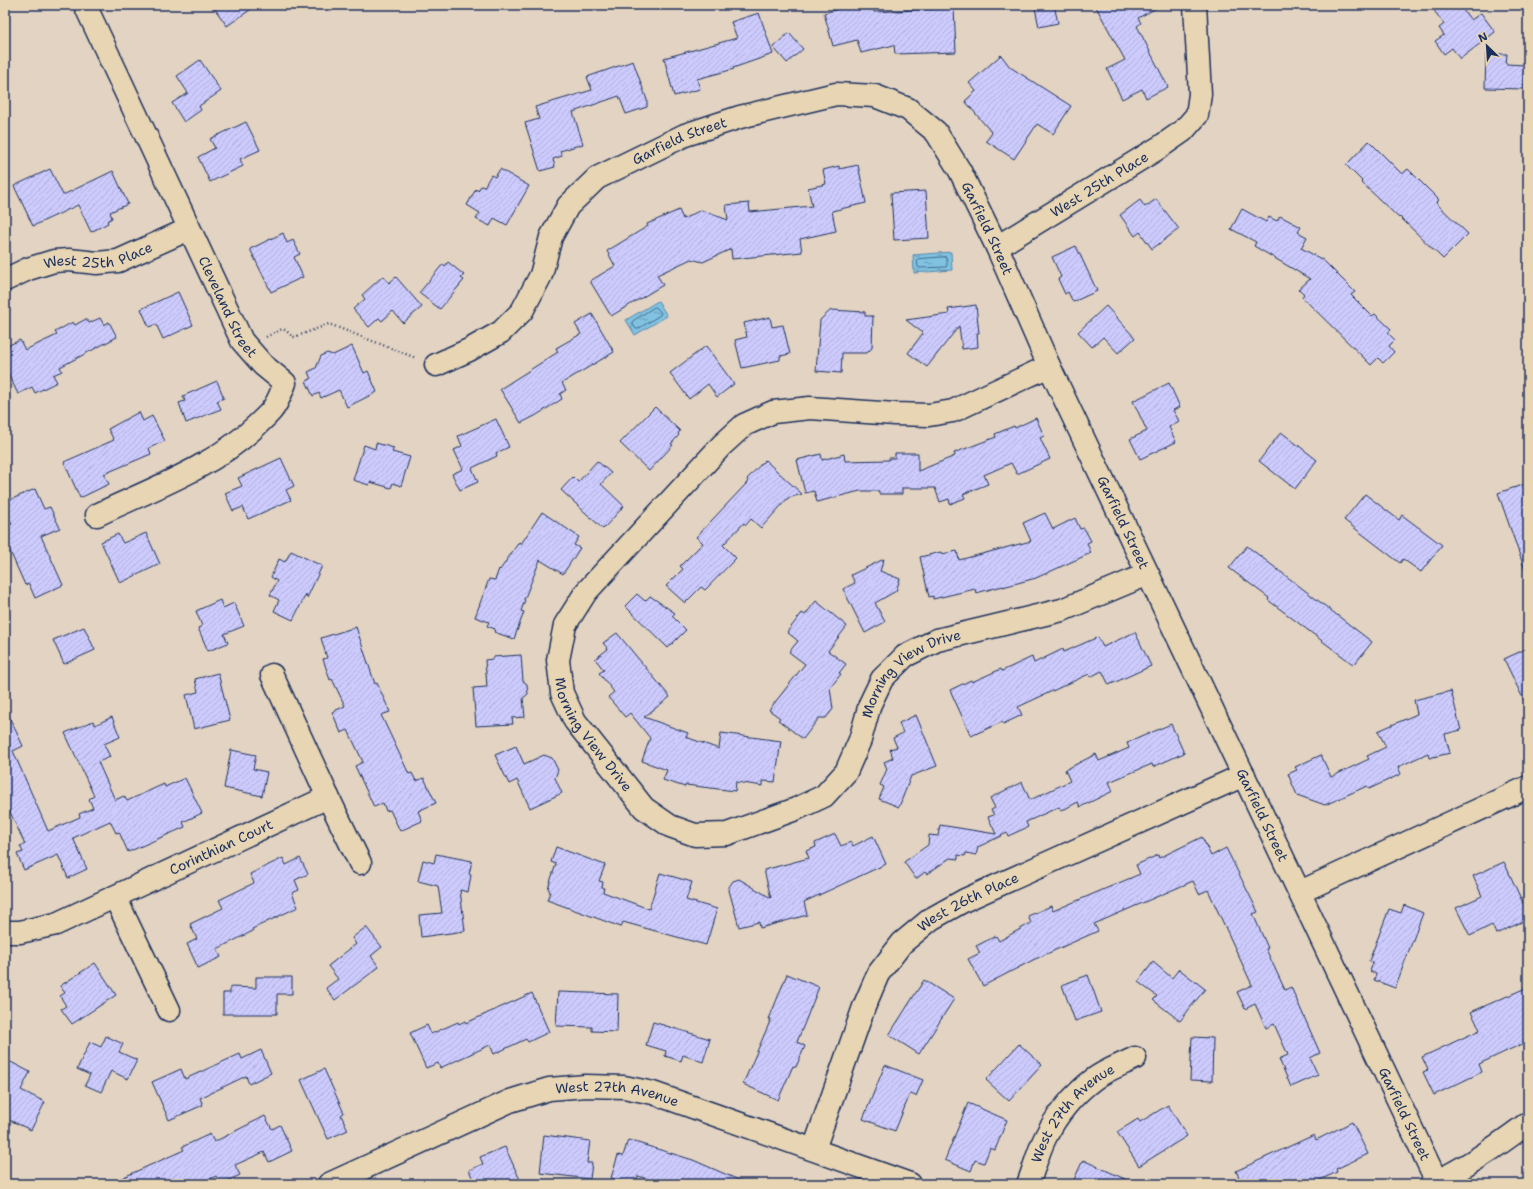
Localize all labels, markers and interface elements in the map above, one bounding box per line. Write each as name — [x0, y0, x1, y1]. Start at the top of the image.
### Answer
north arrow — [1467, 26, 1507, 66]
text: N — [1476, 29, 1490, 46]
street label: Garfield Street — [629, 113, 729, 169]
street label: West 25th Place — [1047, 147, 1152, 221]
street label: Garfield Street — [958, 179, 1017, 278]
street label: West 25th Place — [41, 238, 155, 273]
street label: Cleveland Street — [195, 253, 261, 361]
street label: Garfield Street — [1094, 473, 1153, 572]
street label: Morning View Drive — [858, 626, 963, 720]
street label: Morning View Drive — [551, 676, 637, 795]
street label: Garfield Street — [1233, 765, 1292, 865]
street label: Corinthian Court — [166, 815, 276, 879]
street label: West 26th Place — [913, 868, 1022, 936]
street label: West 27th Avenue — [1027, 1060, 1117, 1165]
street label: Garfield Street — [1375, 1064, 1435, 1164]
street label: West 27th Avenue — [555, 1077, 682, 1111]

